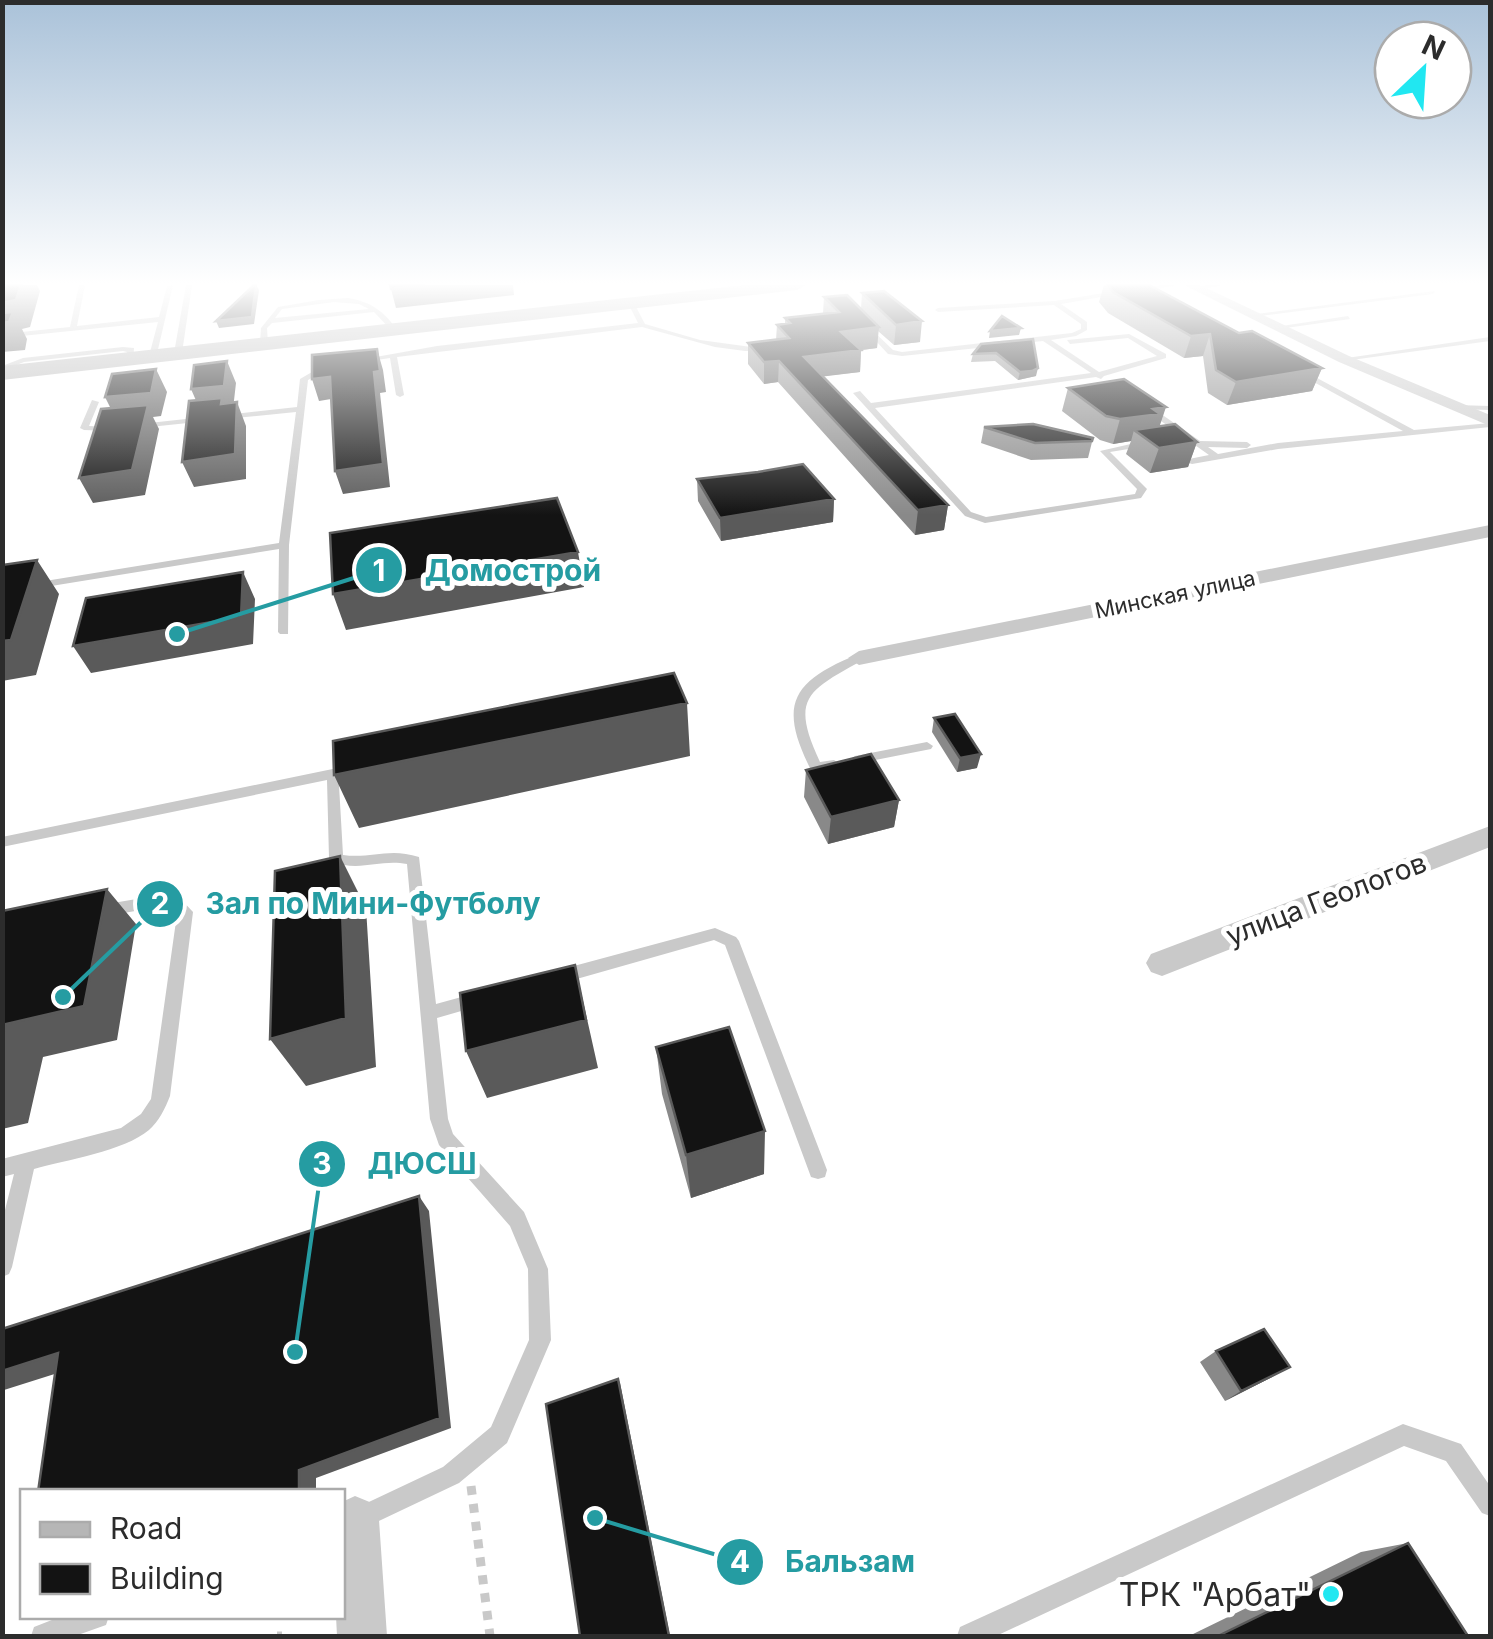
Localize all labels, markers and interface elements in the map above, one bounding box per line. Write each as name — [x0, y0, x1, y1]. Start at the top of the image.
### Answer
north arrow — [1373, 20, 1473, 120]
text: N — [1417, 27, 1450, 67]
callout: Домострой — [354, 540, 621, 600]
text: 1 — [373, 552, 385, 588]
text: Домострой — [425, 552, 601, 588]
street label: Минская улица — [1092, 564, 1258, 624]
street label: улица Геологов — [1221, 845, 1431, 953]
callout: Зал по Мини-Футболу — [135, 874, 561, 934]
text: 2 — [151, 885, 169, 921]
text: Зал по Мини-Футболу — [205, 885, 541, 921]
callout: ДЮСШ — [297, 1134, 497, 1194]
text: 3 — [312, 1145, 332, 1181]
text: ДЮСШ — [367, 1145, 477, 1181]
legend — [20, 1489, 345, 1619]
text: Road — [110, 1510, 182, 1546]
callout: Бальзам — [715, 1532, 935, 1592]
text: 4 — [730, 1543, 750, 1579]
text: Бальзам — [785, 1543, 915, 1579]
text: Building — [110, 1560, 224, 1596]
place label: ТРК "Арбат" — [1119, 1575, 1311, 1614]
marker: ТРК "Арбат" — [1320, 1583, 1342, 1605]

